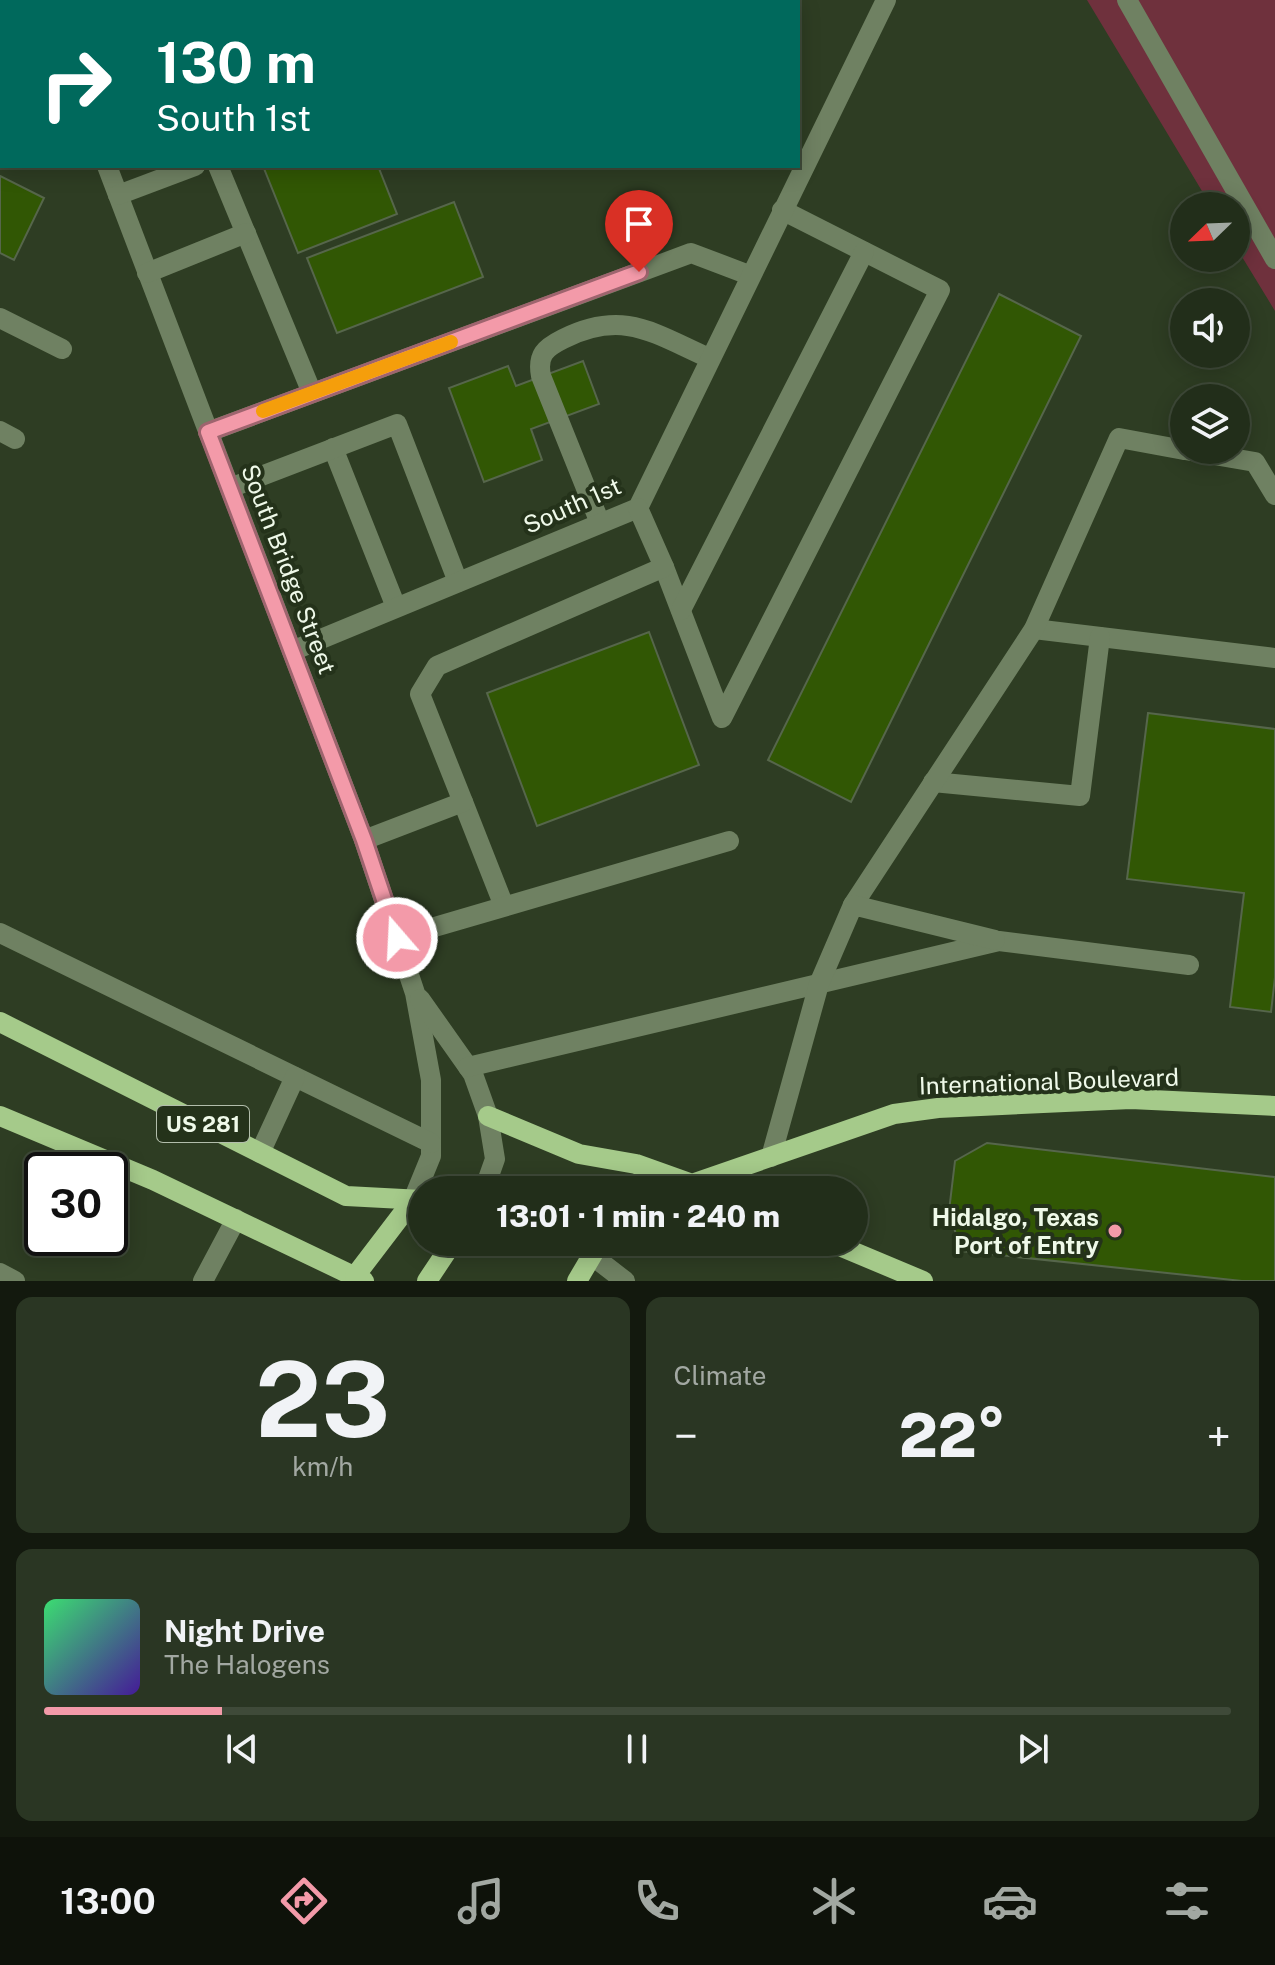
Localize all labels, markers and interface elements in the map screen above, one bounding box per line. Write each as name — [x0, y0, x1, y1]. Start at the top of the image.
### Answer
text: 130 m — [156, 30, 316, 96]
icon: right — [24, 32, 128, 136]
text: South 1st — [156, 97, 311, 139]
pin — [605, 190, 673, 272]
north arrow — [1170, 192, 1250, 272]
map controls — [1170, 192, 1250, 464]
icon: arrive — [617, 202, 661, 246]
button: sound — [1170, 288, 1250, 368]
button: layers — [1170, 384, 1250, 464]
street label: South Bridge Street — [236, 460, 342, 678]
street label: South 1st — [519, 471, 625, 539]
position arrow — [355, 896, 439, 980]
street label: International Boulevard — [919, 1062, 1179, 1100]
road number: US 281 — [157, 1106, 249, 1142]
speed limit sign: 30 — [24, 1152, 128, 1256]
text: 13:01 · 1 min · 240 m — [496, 1198, 780, 1234]
place label: Hidalgo, Texas Port of Entry — [932, 1203, 1099, 1259]
marker: Hidalgo, Texas Port of Entry — [1106, 1222, 1124, 1240]
text: 23 — [255, 1338, 390, 1460]
text: Climate — [674, 1360, 767, 1391]
text: 22° — [899, 1400, 1006, 1471]
text: − — [674, 1410, 698, 1462]
text: + — [1207, 1410, 1231, 1462]
text: km/h — [292, 1451, 353, 1482]
text: Night Drive — [164, 1613, 325, 1649]
text: The Halogens — [164, 1649, 330, 1680]
icon: previous — [220, 1727, 264, 1771]
icon: pause — [615, 1727, 659, 1771]
icon: next — [1011, 1727, 1055, 1771]
icon: directions — [276, 1873, 332, 1929]
icon: music — [453, 1873, 509, 1929]
icon: phone — [629, 1873, 685, 1929]
icon: climate — [806, 1873, 862, 1929]
icon: car — [982, 1873, 1038, 1929]
icon: filters — [1159, 1873, 1215, 1929]
text: 13:00 — [60, 1880, 156, 1922]

